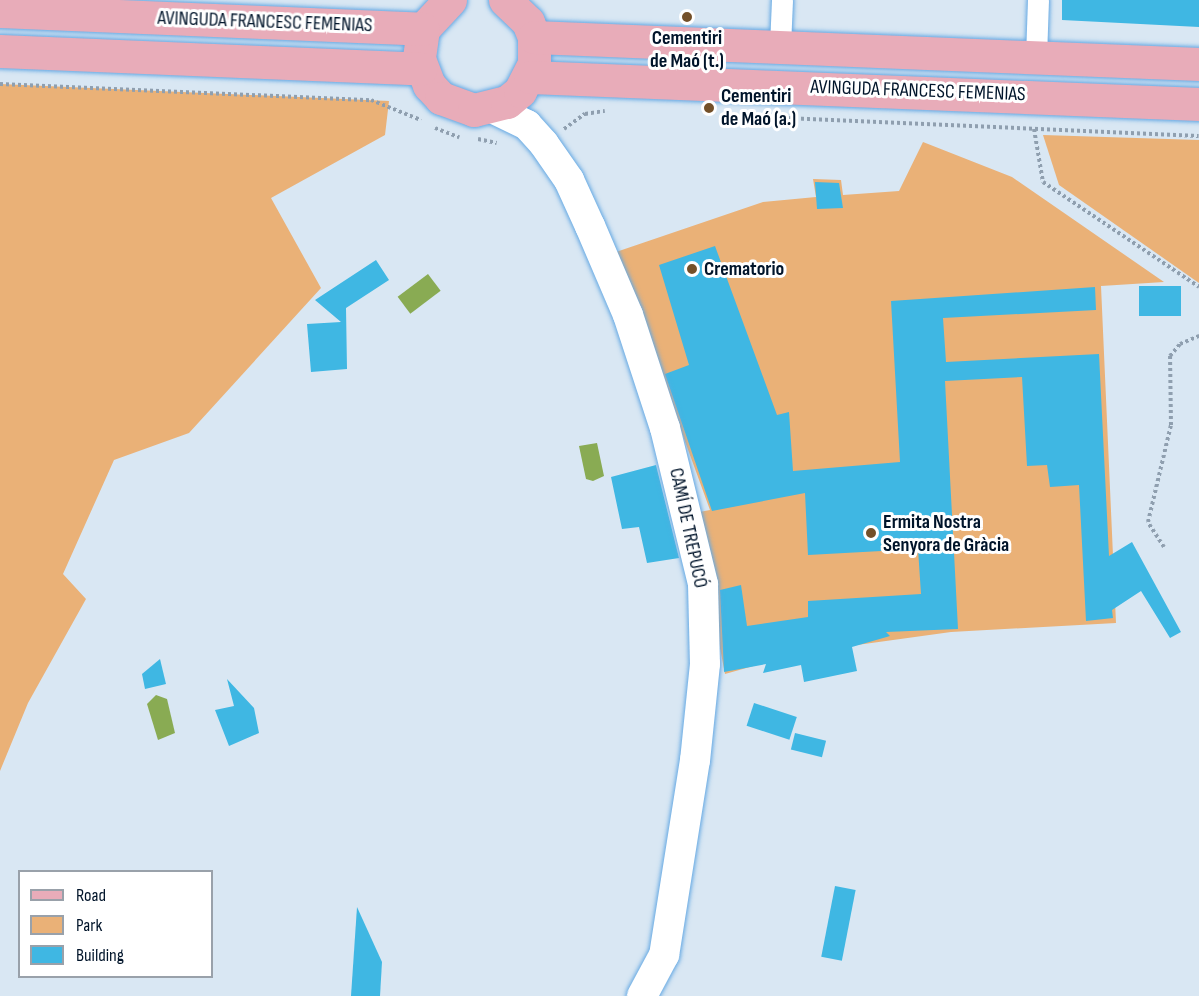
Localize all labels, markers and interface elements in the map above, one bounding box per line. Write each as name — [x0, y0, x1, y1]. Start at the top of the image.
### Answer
street label: AVINGUDA FRANCESC FEMENIAS — [157, 6, 373, 38]
marker: Cementiri de Maó (t.) — [680, 10, 694, 24]
place label: Cementiri de Maó (t.) — [650, 27, 724, 74]
street label: AVINGUDA FRANCESC FEMENIAS — [810, 75, 1026, 107]
place label: Cementiri de Maó (a.) — [721, 84, 796, 131]
marker: Cementiri de Maó (a.) — [702, 101, 716, 115]
place label: Crematorio — [704, 257, 784, 281]
marker: Crematorio — [685, 262, 699, 276]
street label: CAMÍ DE TREPUCÓ — [664, 466, 712, 590]
place label: Ermita Nostra Senyora de Gràcia — [883, 510, 1009, 557]
marker: Ermita Nostra Senyora de Gràcia — [864, 526, 878, 540]
legend — [18, 870, 213, 978]
text: Road — [76, 885, 106, 906]
text: Park — [76, 915, 102, 936]
text: Building — [76, 945, 124, 966]

